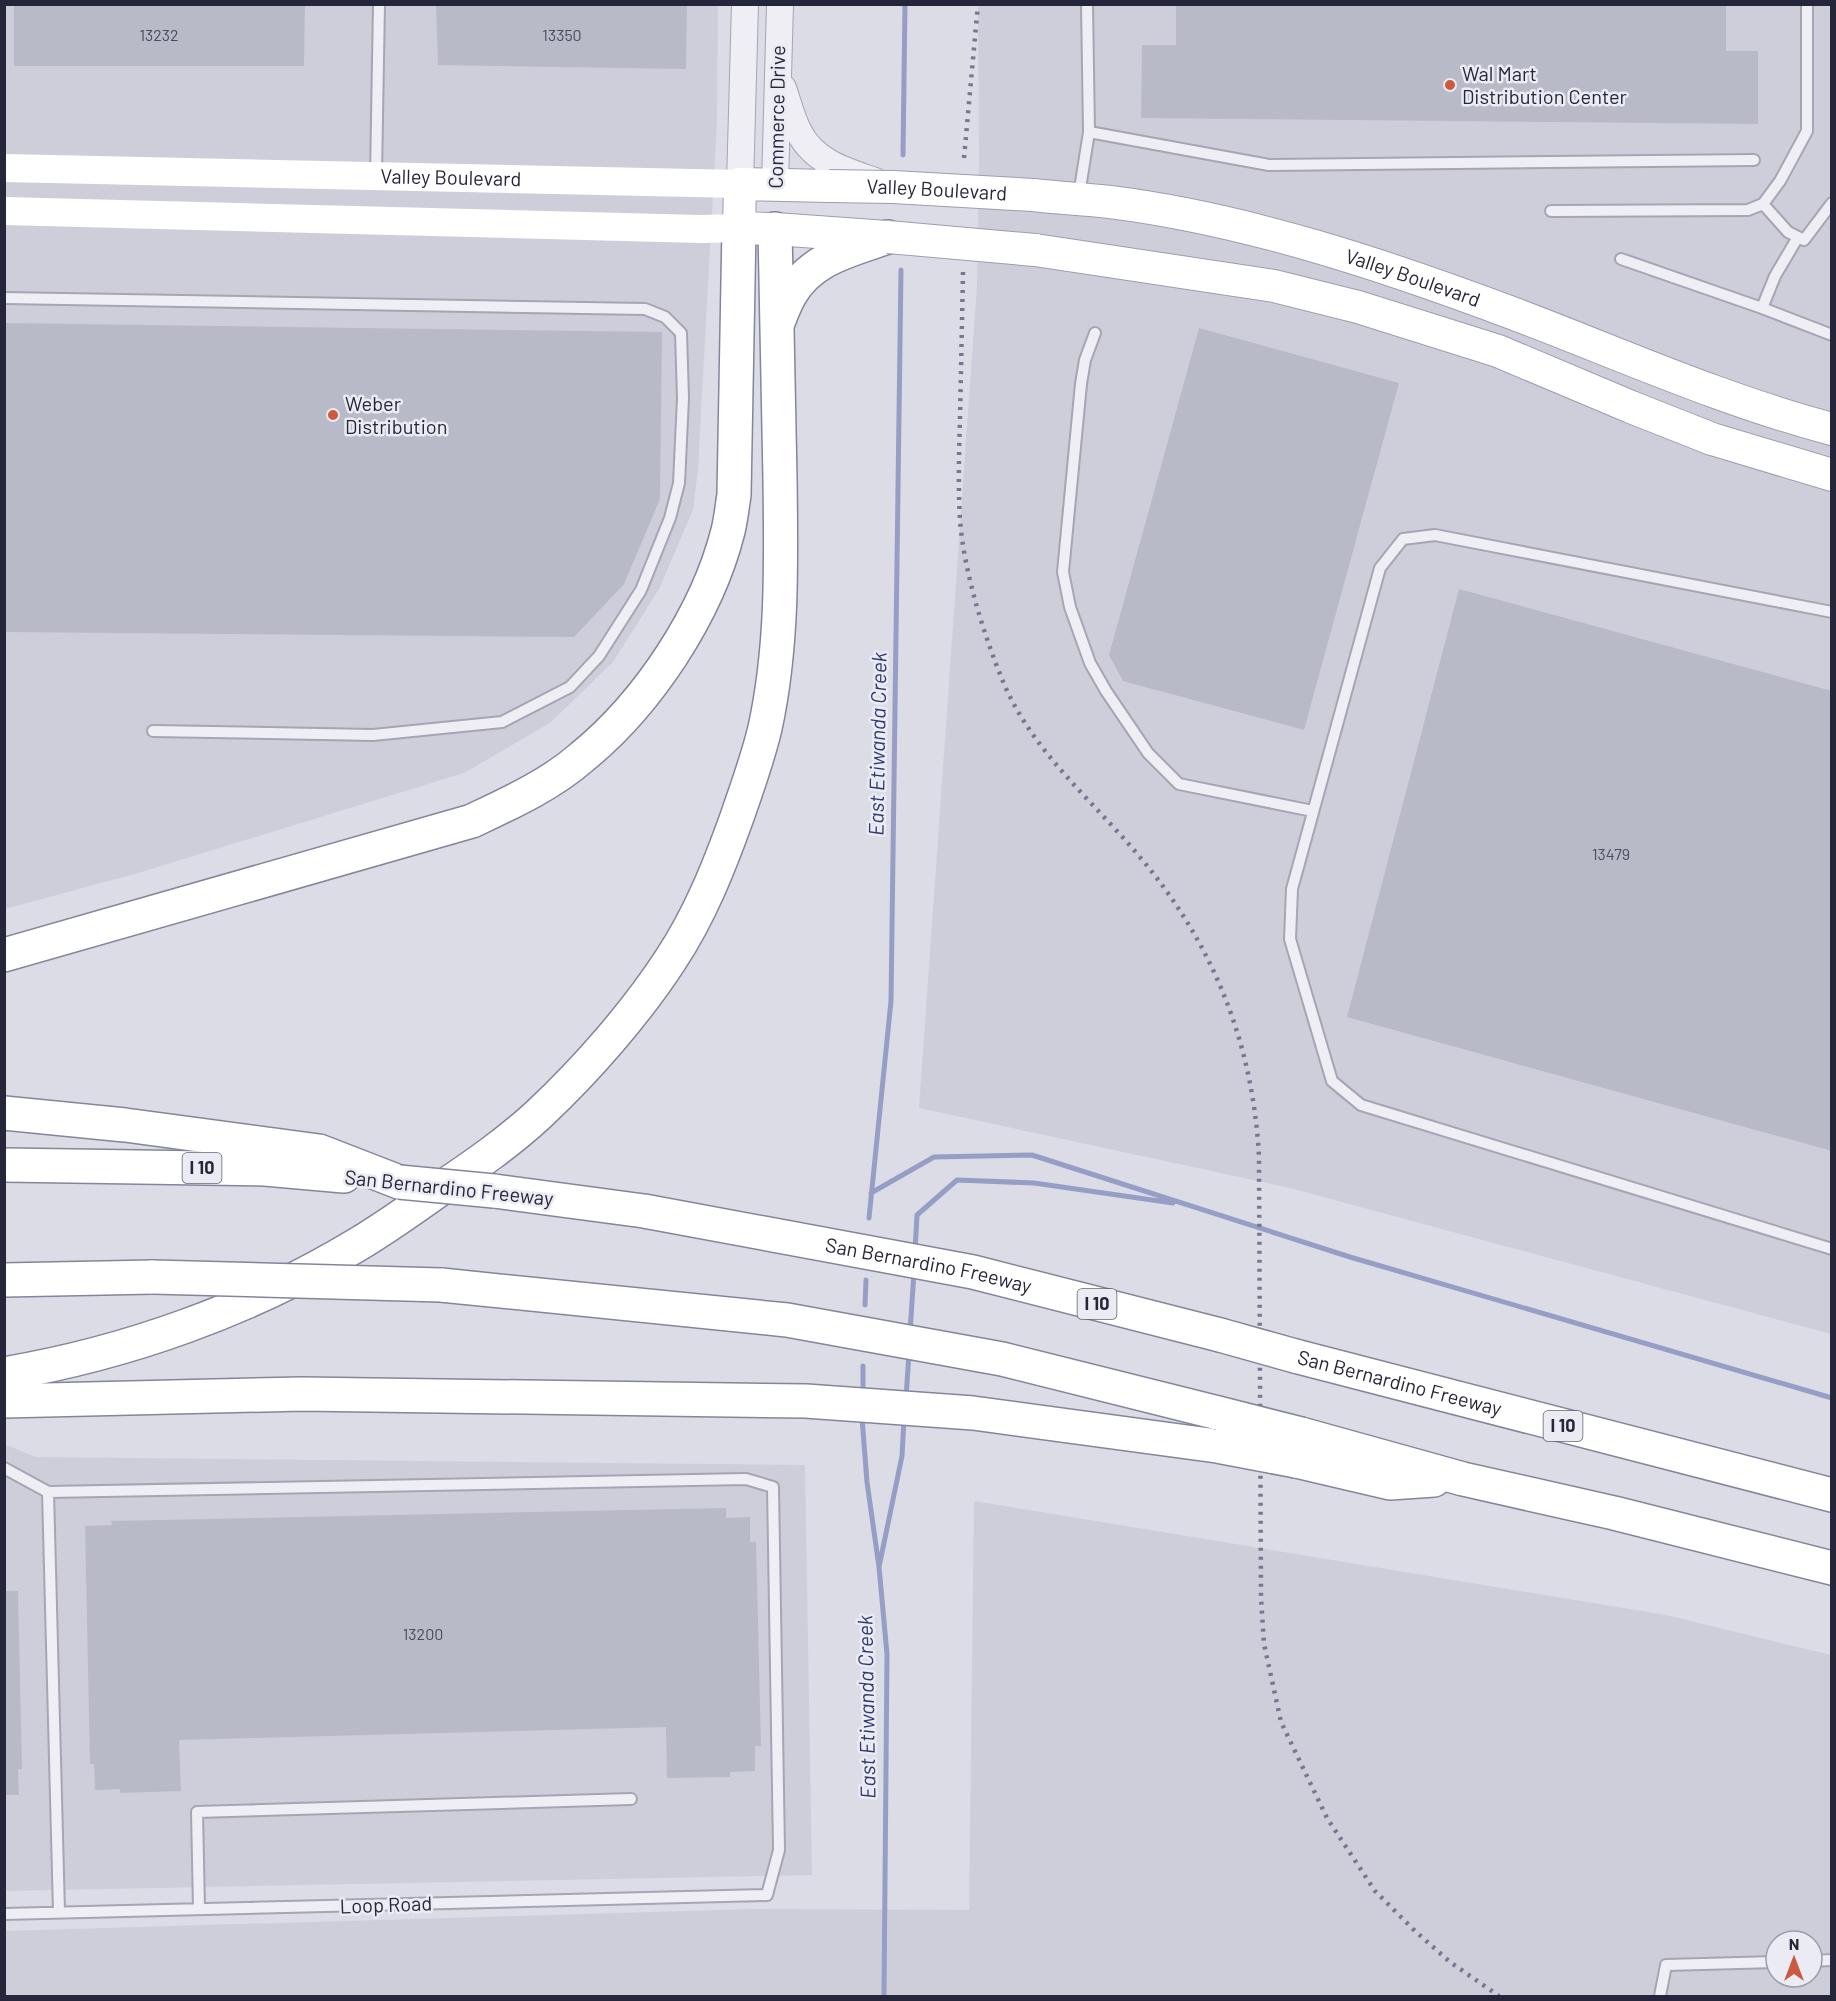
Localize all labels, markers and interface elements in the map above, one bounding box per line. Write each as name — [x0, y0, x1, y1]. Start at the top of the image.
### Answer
house number: 13232 — [139, 25, 179, 44]
house number: 13350 — [542, 25, 582, 44]
street label: Commerce Drive — [763, 45, 789, 189]
place label: Wal Mart Distribution Center — [1462, 61, 1627, 108]
marker: Wal Mart Distribution Center — [1443, 78, 1457, 92]
street label: Valley Boulevard — [380, 163, 522, 190]
street label: Valley Boulevard — [866, 174, 1008, 205]
street label: Valley Boulevard — [1343, 243, 1484, 311]
place label: Weber Distribution — [345, 391, 447, 438]
marker: Weber Distribution — [326, 408, 340, 422]
water label: East Etiwanda Creek — [862, 651, 891, 836]
house number: 13479 — [1592, 844, 1630, 863]
road number: I 10 — [182, 1153, 222, 1183]
street label: San Bernardino Freeway — [344, 1164, 555, 1210]
street label: San Bernardino Freeway — [824, 1232, 1034, 1297]
road number: I 10 — [1078, 1289, 1116, 1319]
street label: San Bernardino Freeway — [1295, 1344, 1504, 1420]
road number: I 10 — [1544, 1411, 1582, 1441]
water label: East Etiwanda Creek — [851, 1614, 880, 1799]
house number: 13200 — [403, 1624, 443, 1643]
street label: Loop Road — [339, 1890, 433, 1918]
north arrow — [1764, 1929, 1824, 1989]
text: N — [1789, 1934, 1799, 1953]

